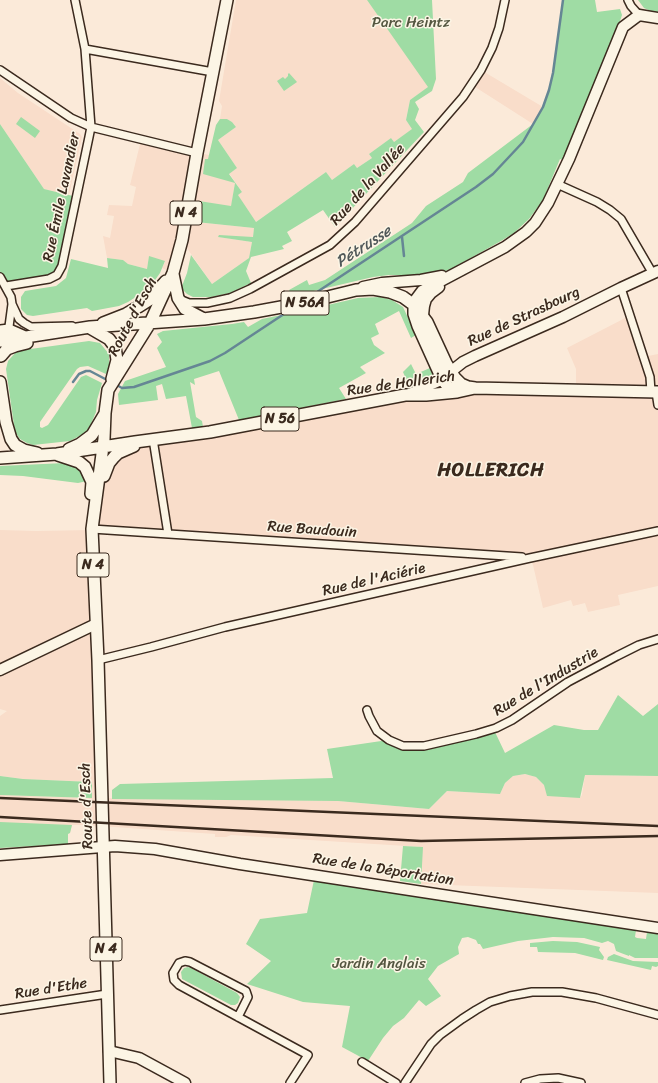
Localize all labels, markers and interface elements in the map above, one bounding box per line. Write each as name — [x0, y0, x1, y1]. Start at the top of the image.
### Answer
park label: Parc Heintz — [372, 14, 450, 32]
street label: Rue Émile Lavandier — [40, 131, 84, 263]
street label: Rue de la Vallée — [327, 141, 409, 229]
road number: N 4 — [170, 201, 202, 225]
water label: Pétrusse — [333, 222, 395, 272]
street label: Route d'Esch — [105, 275, 161, 359]
street label: Rue de Strasbourg — [465, 283, 583, 351]
road number: N 56A — [281, 291, 329, 315]
street label: Rue de Hollerich — [346, 368, 456, 400]
road number: N 56 — [261, 407, 299, 431]
district label: HOLLERICH — [438, 460, 544, 482]
street label: Rue Baudouin — [267, 518, 357, 542]
road number: N 4 — [77, 553, 109, 577]
street label: Rue de l'Aciérie — [321, 559, 427, 601]
street label: Rue de l'Industrie — [490, 644, 602, 720]
street label: Route d'Esch — [76, 762, 98, 850]
street label: Rue de la Déportation — [311, 850, 455, 890]
road number: N 4 — [90, 937, 122, 961]
park label: Jardin Anglais — [332, 955, 426, 973]
street label: Rue d'Ethe — [14, 974, 88, 1004]

